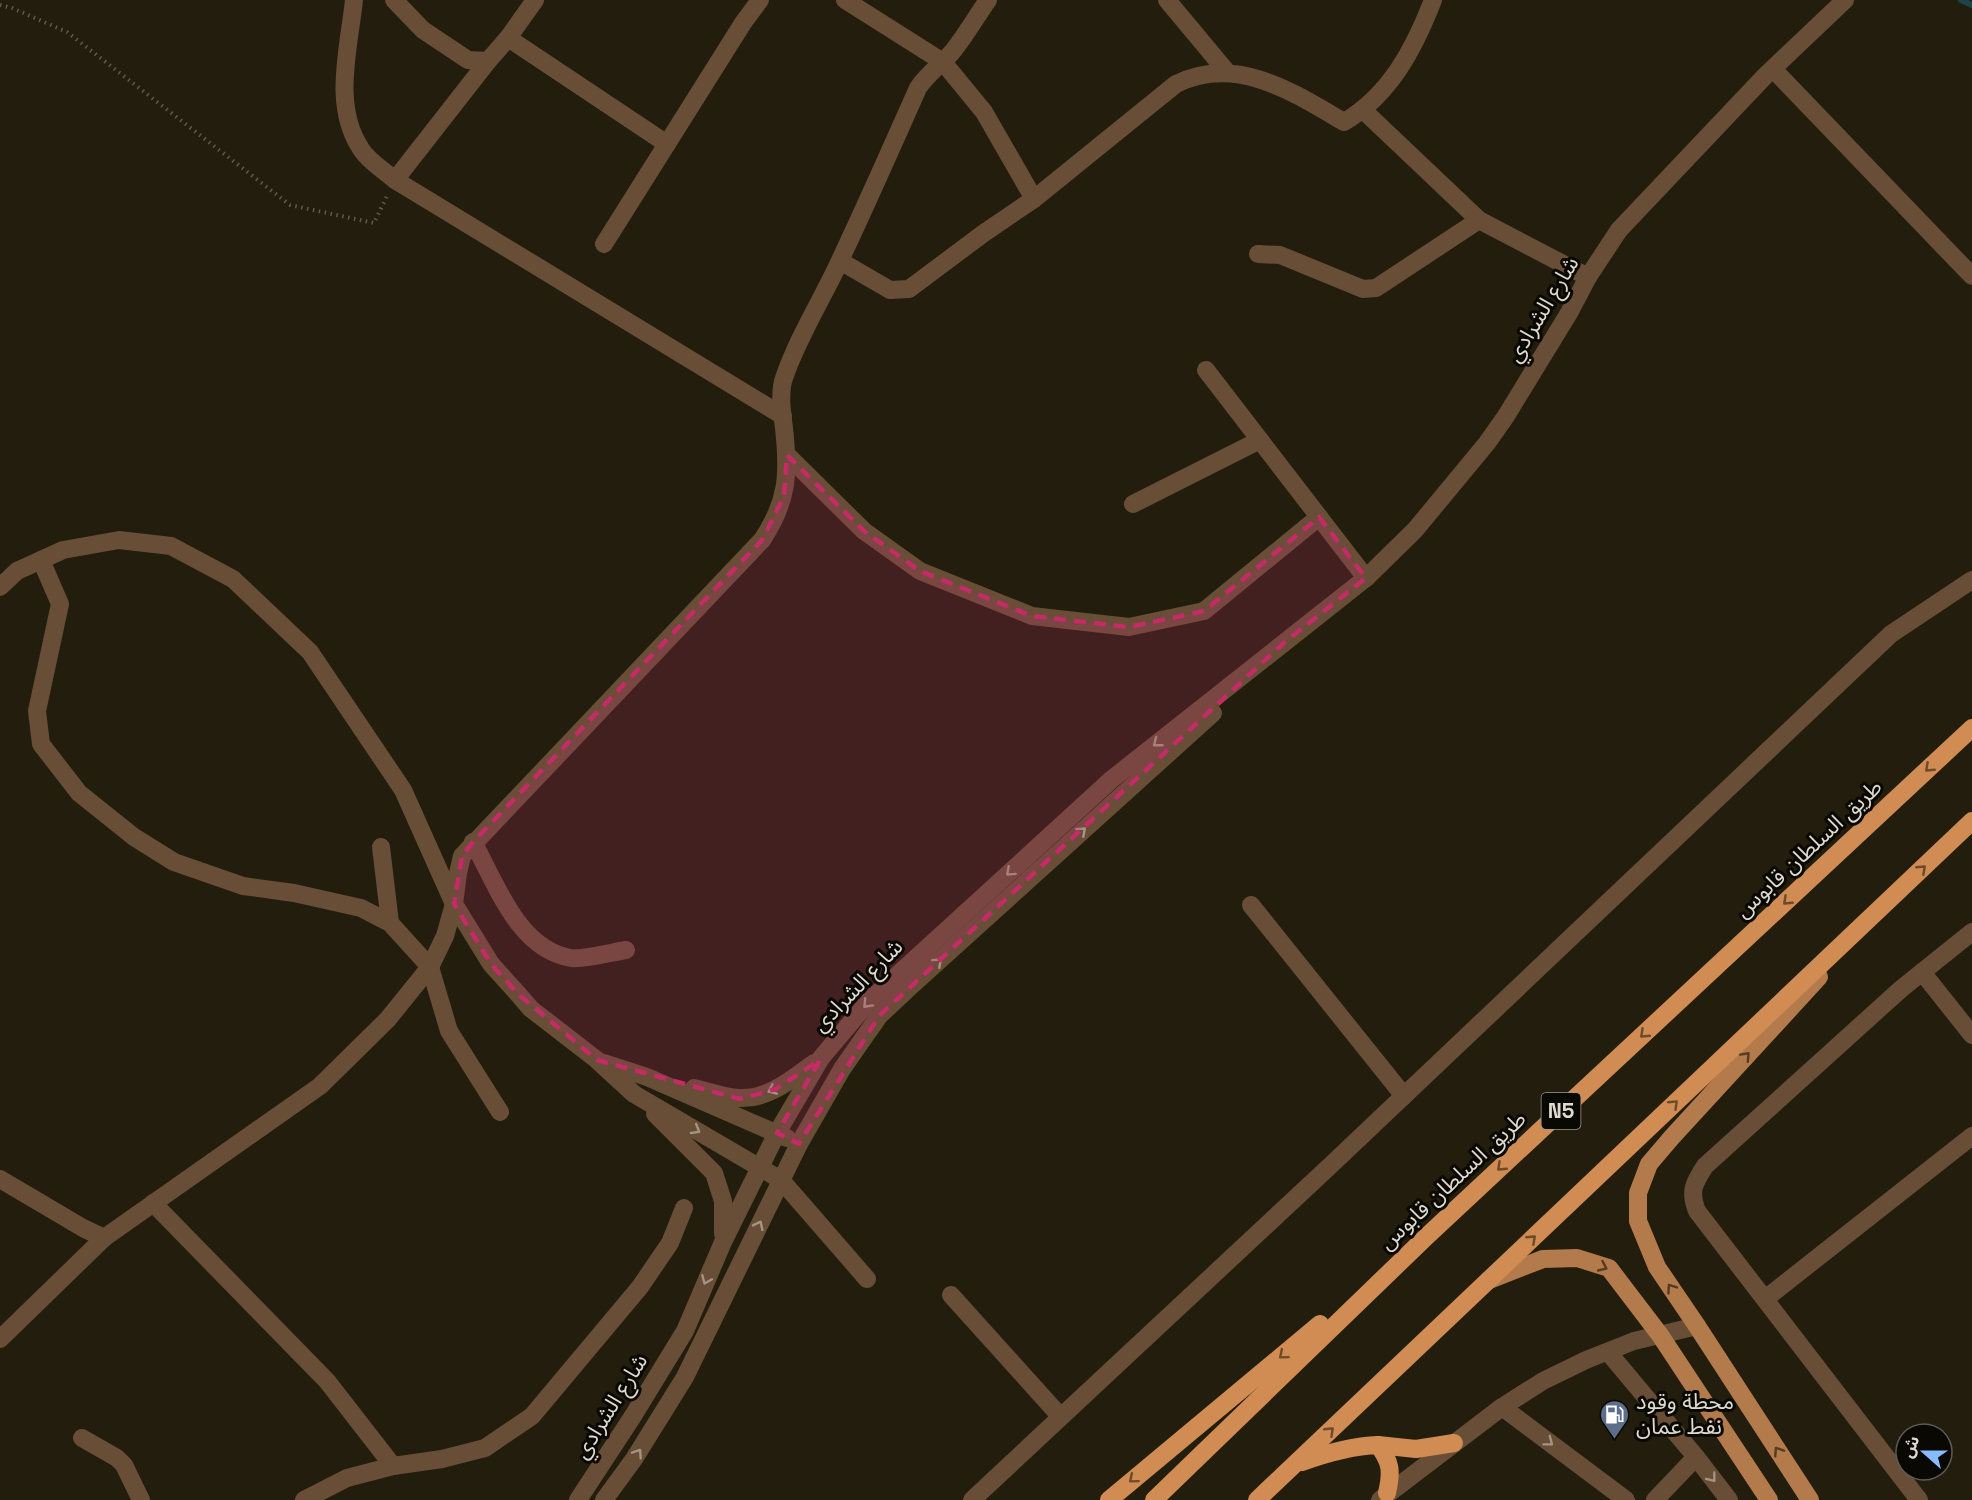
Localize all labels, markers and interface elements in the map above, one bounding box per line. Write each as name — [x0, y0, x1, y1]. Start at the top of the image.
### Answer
street label: شارع الشرادي — [1499, 251, 1587, 369]
one-way arrow — [1153, 736, 1164, 747]
one-way arrow — [1926, 761, 1936, 772]
street label: طريق السلطان قابوس — [1729, 773, 1887, 923]
one-way arrow — [1075, 827, 1086, 838]
one-way arrow — [1007, 865, 1017, 876]
one-way arrow — [1915, 865, 1925, 876]
one-way arrow — [1783, 894, 1793, 905]
street label: شارع الشرادي — [806, 933, 911, 1040]
one-way arrow — [931, 958, 941, 969]
one-way arrow — [863, 998, 874, 1008]
one-way arrow — [1640, 1027, 1651, 1038]
one-way arrow — [1739, 1052, 1750, 1063]
one-way arrow — [767, 1083, 778, 1095]
road number: N5 — [1542, 1093, 1580, 1129]
one-way arrow — [1666, 1101, 1677, 1112]
street label: طريق السلطان قابوس — [1373, 1105, 1531, 1255]
one-way arrow — [690, 1123, 700, 1135]
one-way arrow — [1498, 1160, 1508, 1171]
one-way arrow — [752, 1220, 764, 1231]
one-way arrow — [1525, 1235, 1536, 1246]
one-way arrow — [1596, 1260, 1607, 1272]
one-way arrow — [701, 1274, 713, 1285]
one-way arrow — [1667, 1284, 1678, 1295]
street label: شارع الشرادي — [567, 1348, 656, 1465]
one-way arrow — [1279, 1348, 1290, 1359]
place label: محطة وقود نفط عمان — [1636, 1387, 1734, 1440]
fuel station icon: محطة وقود نفط عمان — [1599, 1398, 1631, 1440]
north arrow — [1894, 1422, 1954, 1482]
one-way arrow — [1323, 1427, 1333, 1438]
text: ش — [1897, 1433, 1924, 1461]
one-way arrow — [1543, 1434, 1554, 1445]
one-way arrow — [1774, 1447, 1785, 1458]
one-way arrow — [631, 1448, 642, 1459]
one-way arrow — [1129, 1472, 1140, 1483]
one-way arrow — [1705, 1472, 1716, 1483]

